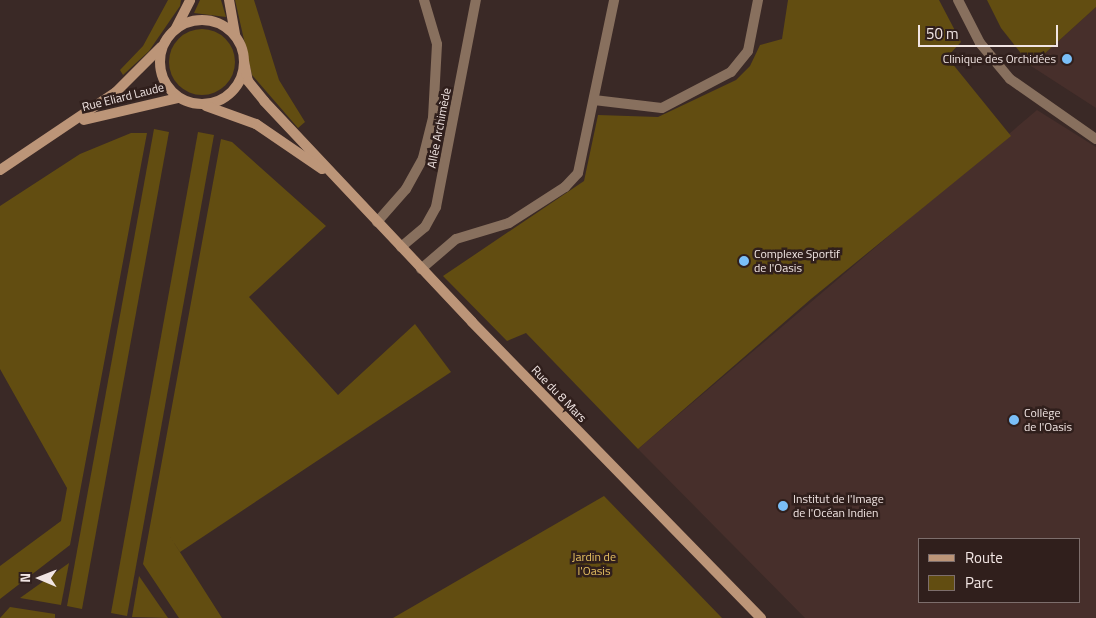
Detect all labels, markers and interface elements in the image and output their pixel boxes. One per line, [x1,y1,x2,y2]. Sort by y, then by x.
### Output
scale bar [921,15,1061,47]
text: 50 m [926,22,959,45]
place label: Clinique des Orchidées [943,52,1056,66]
marker: Clinique des Orchidées [1060,52,1074,66]
street label: Rue Eliard Laude [81,80,165,114]
street label: Allée Archimède [424,87,454,169]
place label: Complexe Sportif de l'Oasis [754,247,840,275]
marker: Complexe Sportif de l'Oasis [738,255,750,267]
street label: Rue du 8 Mars [528,363,590,425]
place label: Collège de l'Oasis [1024,406,1072,434]
marker: Collège de l'Oasis [1008,414,1020,426]
place label: Institut de l'Image de l'Océan Indien [793,492,884,520]
marker: Institut de l'Image de l'Océan Indien [777,500,789,512]
legend [918,538,1081,603]
text: Route [965,546,1003,569]
park label: Jardin de l'Oasis [572,550,616,578]
north arrow [15,553,65,603]
text: Parc [965,571,993,594]
text: N [14,573,35,583]

